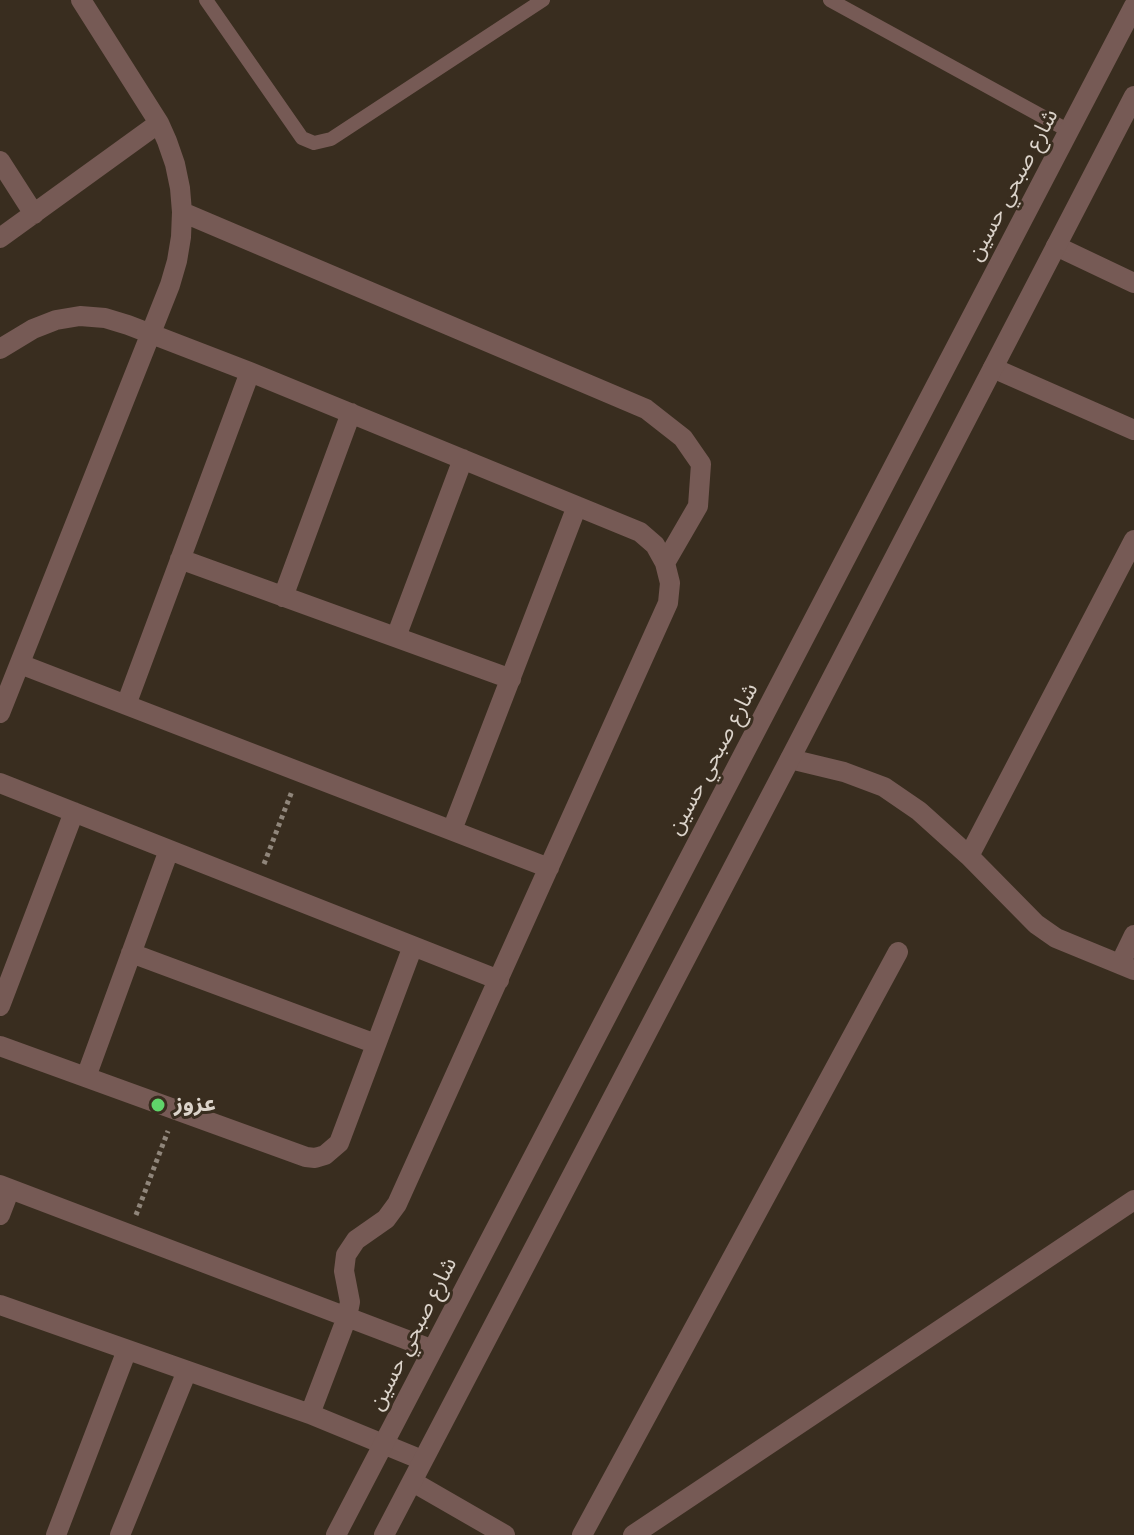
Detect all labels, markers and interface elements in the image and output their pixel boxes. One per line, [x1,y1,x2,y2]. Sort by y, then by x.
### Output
street label: شارع صبحي حسين [962,105,1064,265]
street label: شارع صبحي حسين [662,679,764,839]
place label: عزوز [174,1092,216,1118]
marker: عزوز [149,1096,167,1114]
street label: شارع صبحي حسين [363,1253,463,1415]

